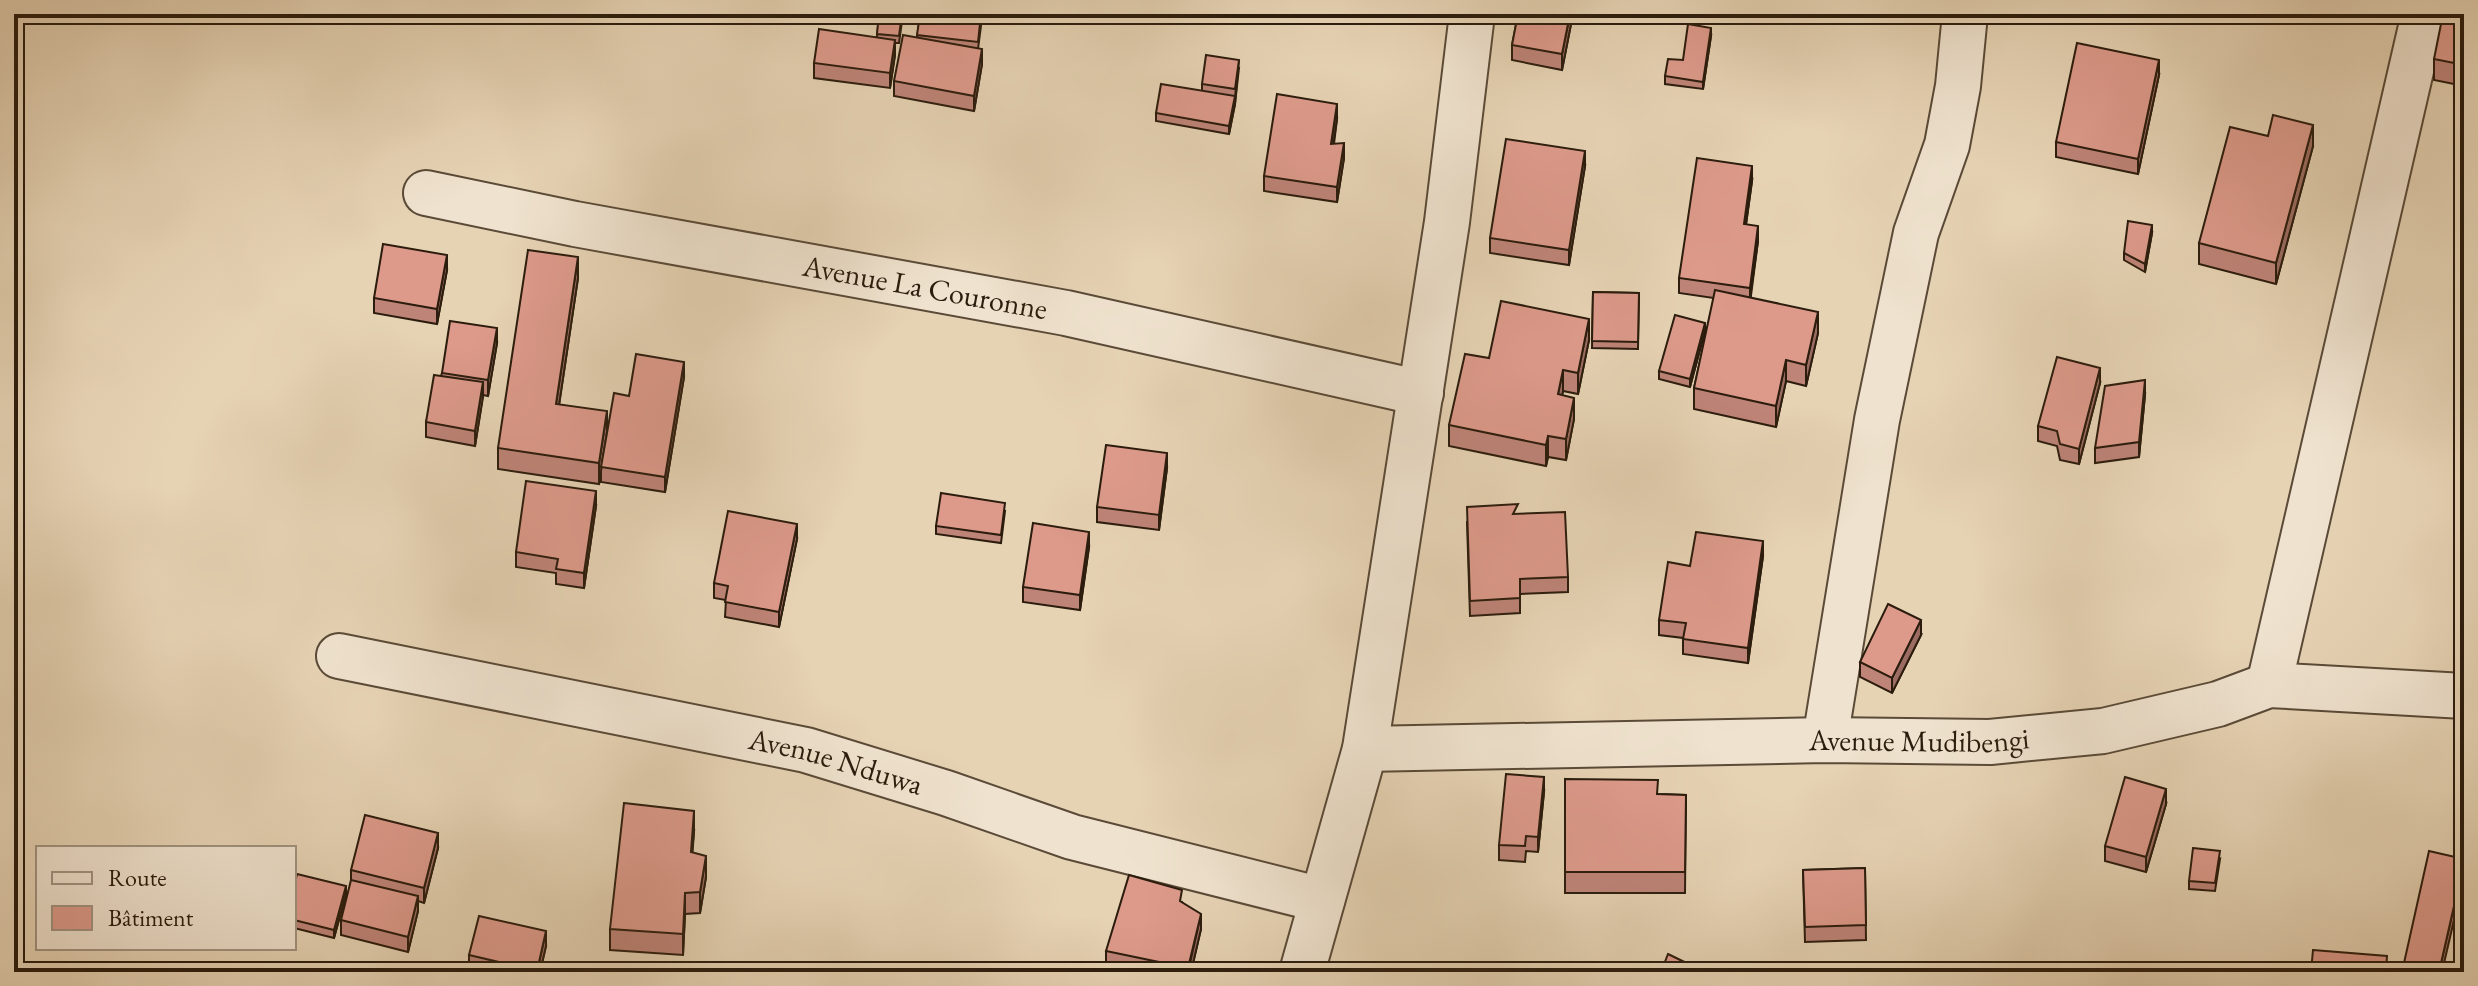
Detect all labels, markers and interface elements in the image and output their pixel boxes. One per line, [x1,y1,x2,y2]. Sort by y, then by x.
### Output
street label: Avenue La Couronne [799,245,1051,328]
street label: Avenue Mudibengi [1807,718,2031,761]
street label: Avenue Nduwa [745,719,928,804]
legend [36,846,296,950]
text: Route [108,862,167,893]
text: Bâtiment [108,902,194,933]

